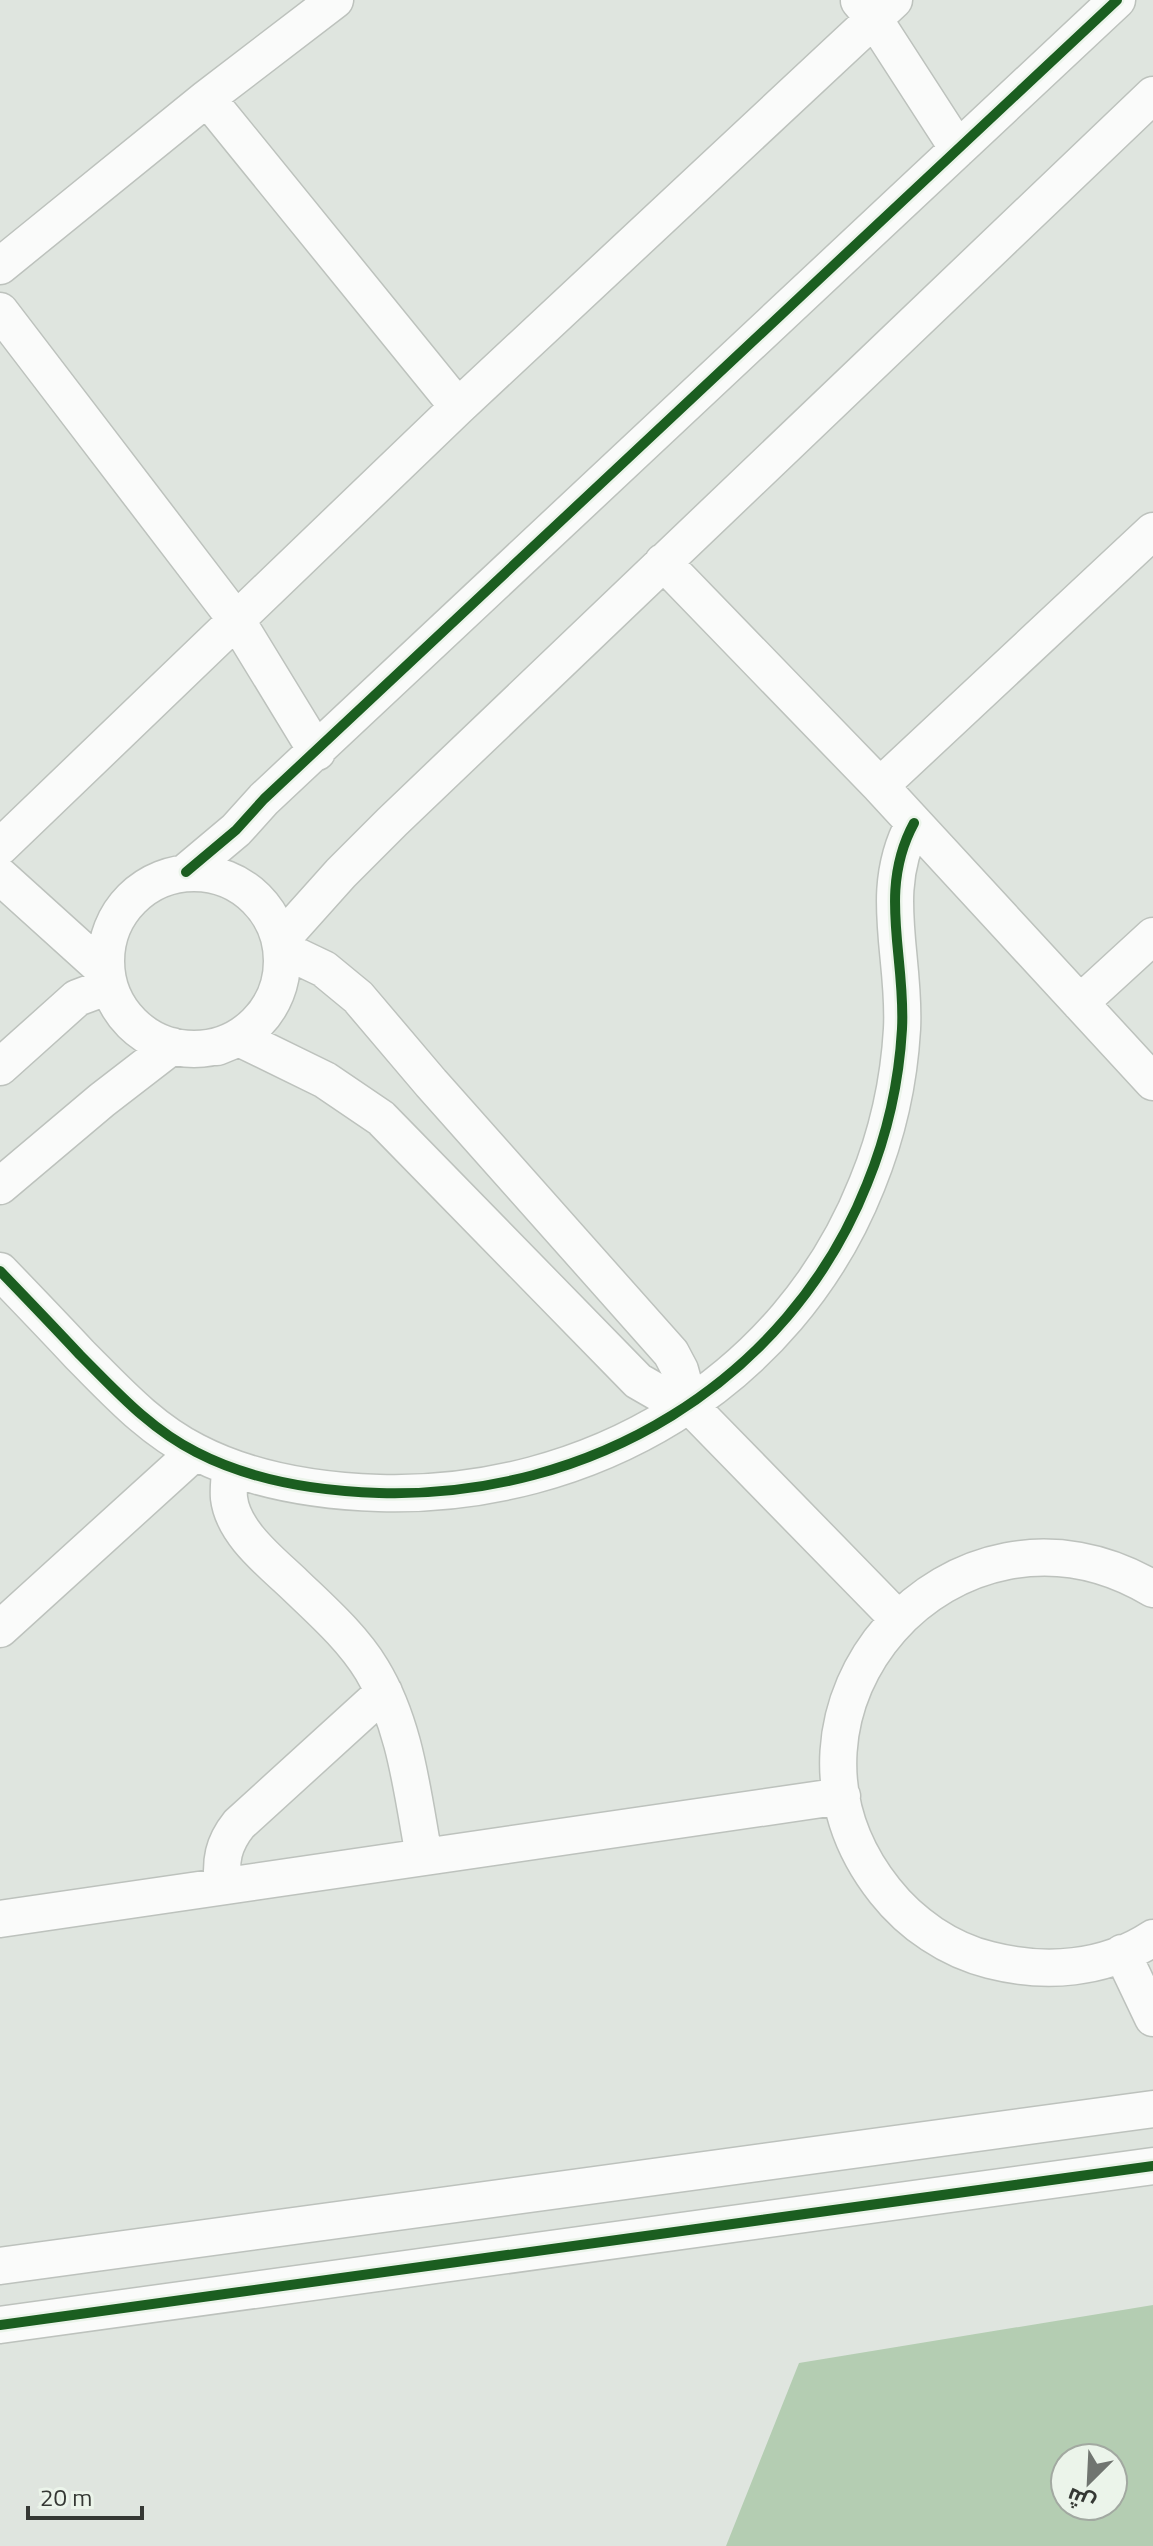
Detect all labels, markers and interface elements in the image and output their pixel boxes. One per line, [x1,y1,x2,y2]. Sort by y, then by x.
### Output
north arrow [1049,2442,1129,2522]
scale bar [28,2470,142,2520]
text: 20 m [40,2479,92,2515]
text: ش [1061,2479,1101,2522]

